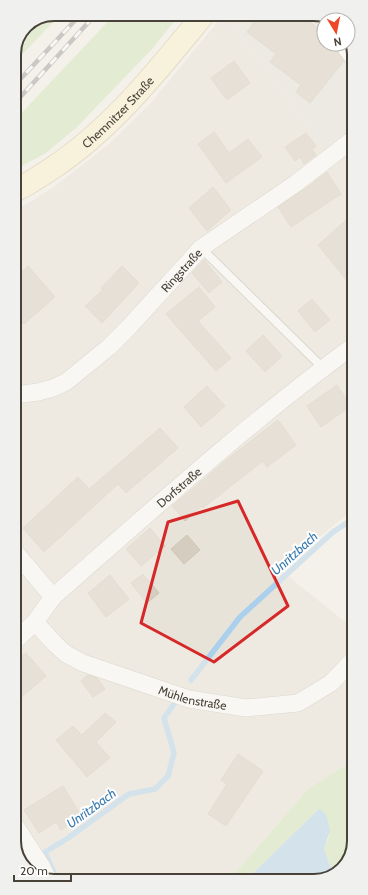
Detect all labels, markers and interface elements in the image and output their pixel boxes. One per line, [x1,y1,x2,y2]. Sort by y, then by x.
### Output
north arrow [316,12,356,52]
text: N [333,34,343,49]
street label: Chemnitzer Straße [78,73,157,151]
street label: Ringstraße [157,245,205,295]
street label: Dorfstraße [153,463,204,510]
water label: Unritzbach [267,528,321,578]
street label: Mühlenstraße [157,682,228,712]
water label: Unritzbach [63,785,119,831]
scale bar [14,857,71,883]
text: 20 m [20,863,48,878]

